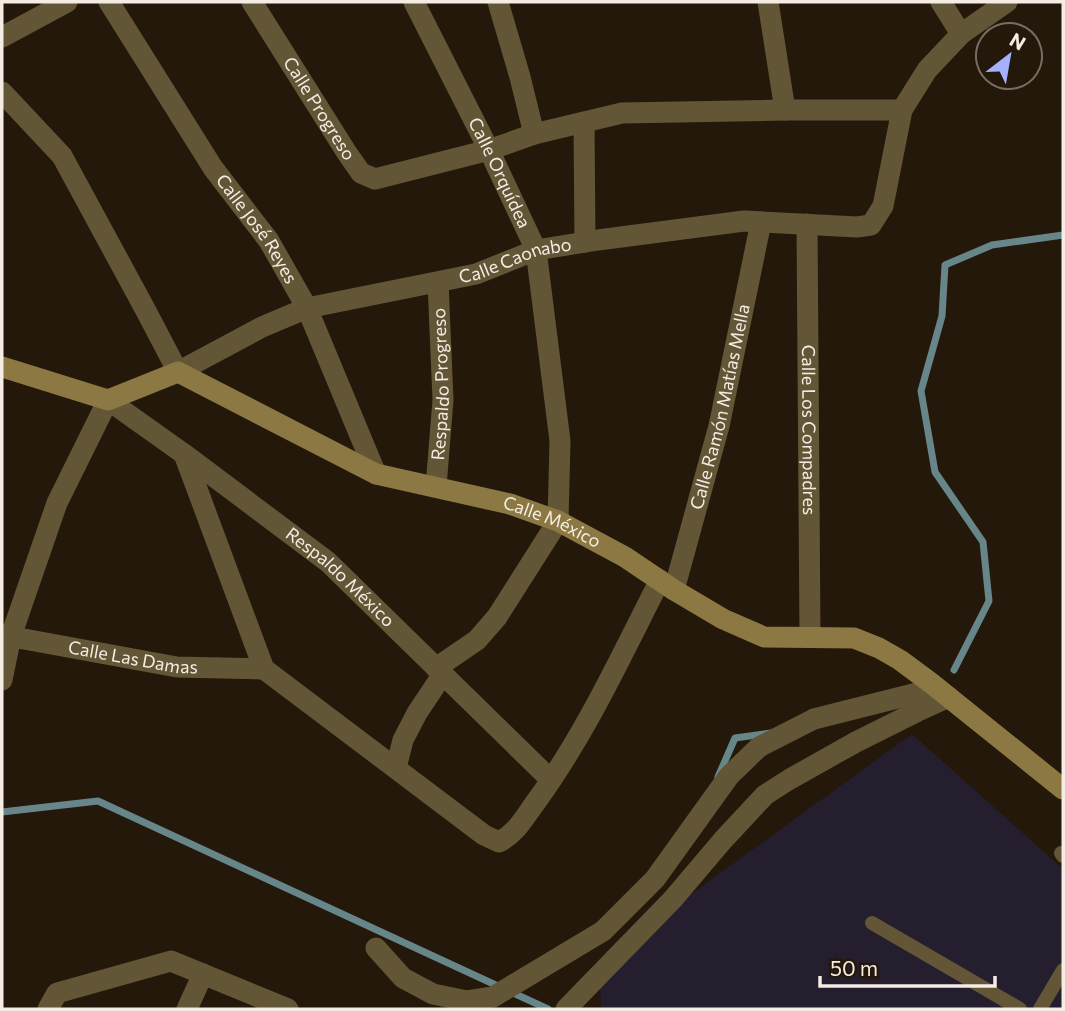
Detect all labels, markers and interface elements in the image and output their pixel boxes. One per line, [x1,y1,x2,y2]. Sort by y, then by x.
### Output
north arrow [974,21,1044,91]
text: N [1006,27,1030,55]
street label: Calle Progreso [279,52,361,164]
street label: Calle Orquídea [464,113,536,231]
street label: Calle José Reyes [212,169,303,287]
street label: Calle Caonabo [457,232,573,287]
street label: Calle Ramón Matías Mella [685,302,754,512]
street label: Respaldo Progreso [426,308,453,461]
street label: Calle Los Compadres [798,345,821,515]
street label: Calle México [501,491,605,552]
street label: Respaldo México [282,522,400,631]
street label: Calle Las Damas [66,635,198,677]
scale bar [820,944,995,988]
text: 50 m [830,955,878,980]

